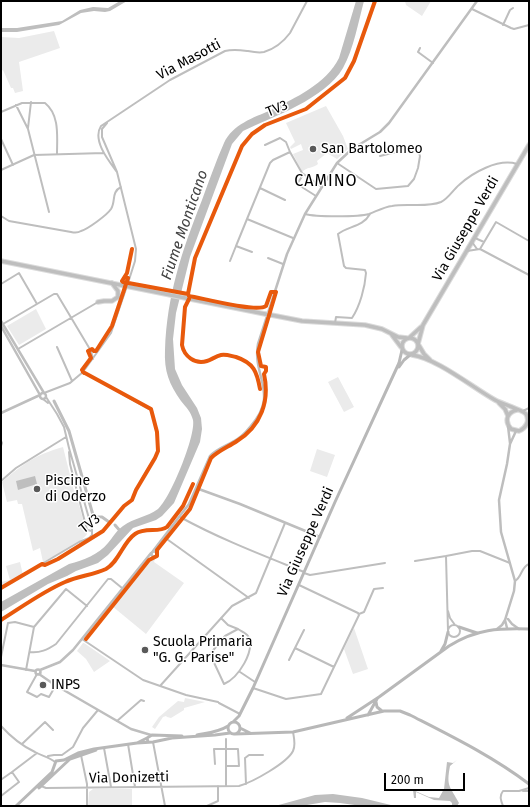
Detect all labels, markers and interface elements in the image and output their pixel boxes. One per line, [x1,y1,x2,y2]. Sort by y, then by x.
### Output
street label: Via Masotti [154,36,224,84]
street label: TV3 [264,97,290,121]
place label: San Bartolomeo [321,141,423,157]
marker: San Bartolomeo [308,144,318,154]
water label: Fiume Monticano [158,168,212,282]
district label: CAMINO [294,172,358,192]
street label: Via Giuseppe Verdi [429,173,503,285]
place label: Piscine di Oderzo [45,473,106,506]
marker: Piscine di Oderzo [32,484,42,494]
street label: Via Giuseppe Verdi [274,484,338,600]
street label: TV3 [76,511,104,537]
place label: Scuola Primaria "G. G. Parise" [153,634,253,666]
marker: Scuola Primaria "G. G. Parise" [140,645,150,655]
place label: INPS [51,677,80,693]
marker: INPS [38,680,48,690]
scale bar [386,765,467,791]
street label: Via Donizetti [89,769,169,787]
text: 200 m [391,773,424,787]

